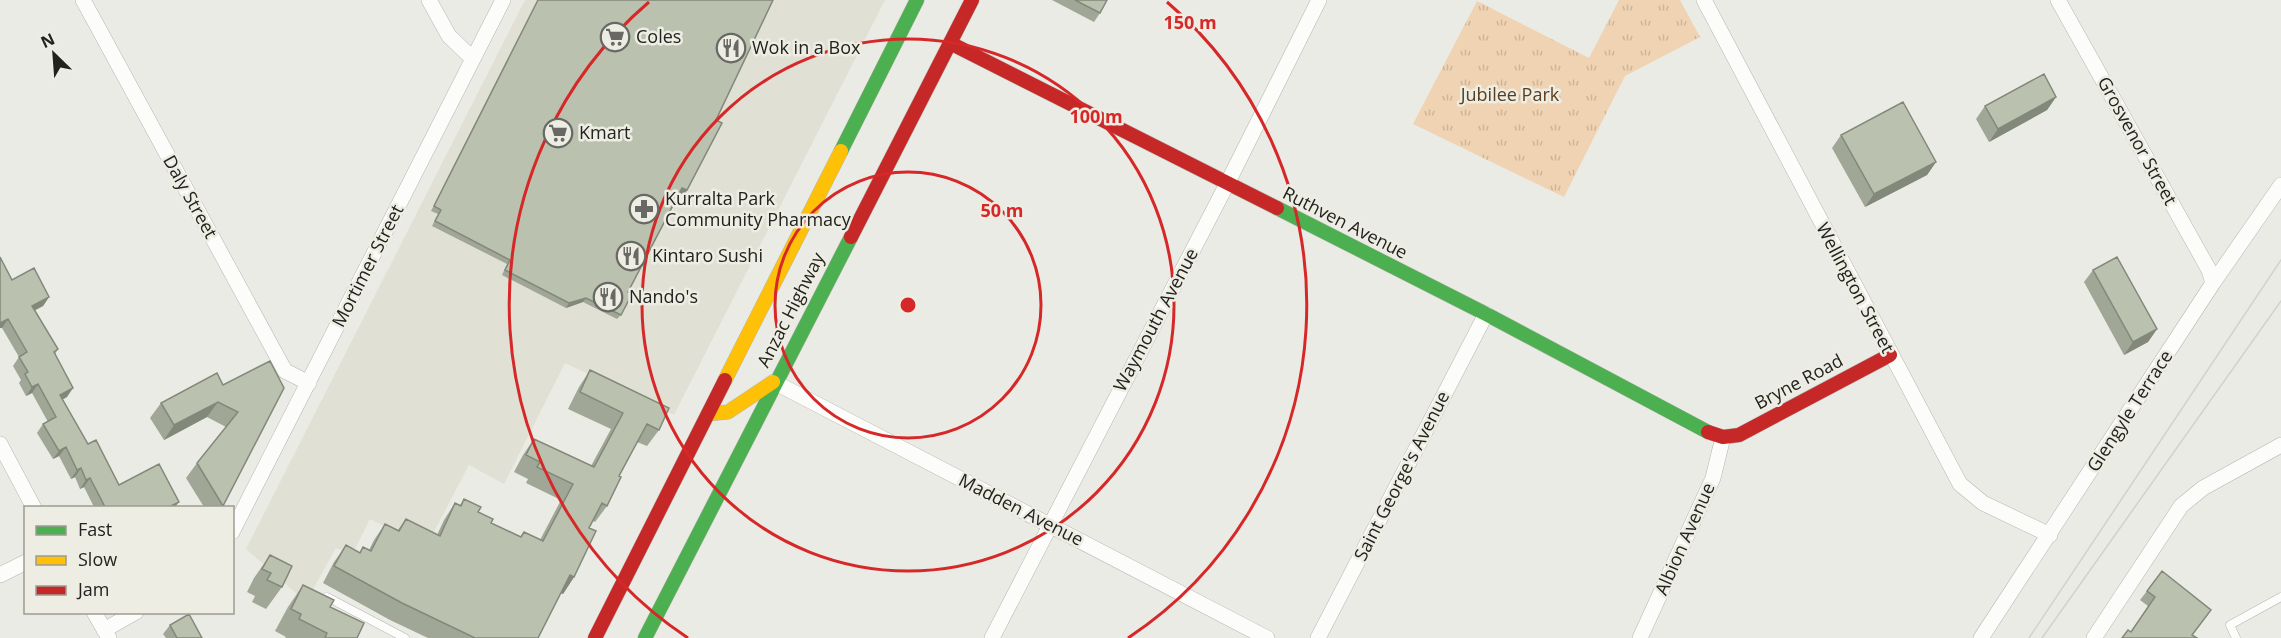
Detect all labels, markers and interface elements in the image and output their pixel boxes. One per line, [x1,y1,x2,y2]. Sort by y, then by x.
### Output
text: 150 m [1163,10,1217,34]
supermarket icon: Coles [599,21,631,53]
north arrow [24,24,84,84]
place label: Coles [636,24,681,48]
text: N [37,28,58,53]
restaurant icon: Wok in a Box [715,32,747,64]
place label: Wok in a Box [752,35,861,59]
street label: Grosvenor Street [2093,72,2183,209]
park label: Jubilee Park [1459,82,1560,106]
text: 100 m [1069,104,1123,128]
supermarket icon: Kmart [542,117,574,149]
place label: Kmart [579,120,630,144]
street label: Daly Street [158,151,224,242]
street label: Ruthven Avenue [1279,180,1412,264]
place label: Kurralta Park Community Pharmacy [665,186,852,231]
pharmacy icon: Kurralta Park Community Pharmacy [628,193,660,225]
text: 50 m [981,198,1023,222]
street label: Mortimer Street [326,200,408,331]
street label: Wellington Street [1811,218,1900,357]
restaurant icon: Kintaro Sushi [615,240,647,272]
place label: Kintaro Sushi [652,243,763,267]
street label: Waymouth Avenue [1107,244,1203,395]
street label: Anzac Highway [751,247,830,371]
restaurant icon: Nando's [592,281,624,313]
place label: Nando's [629,284,698,308]
centre of rings [898,295,918,315]
street label: Glengyle Terrace [2081,345,2177,476]
street label: Bryne Road [1750,348,1847,414]
street label: Saint George's Avenue [1348,386,1454,565]
street label: Madden Avenue [955,467,1088,551]
street label: Albion Avenue [1649,479,1720,599]
legend [24,506,234,614]
text: Fast [78,517,112,541]
text: Slow [78,547,117,571]
text: Jam [76,577,110,601]

